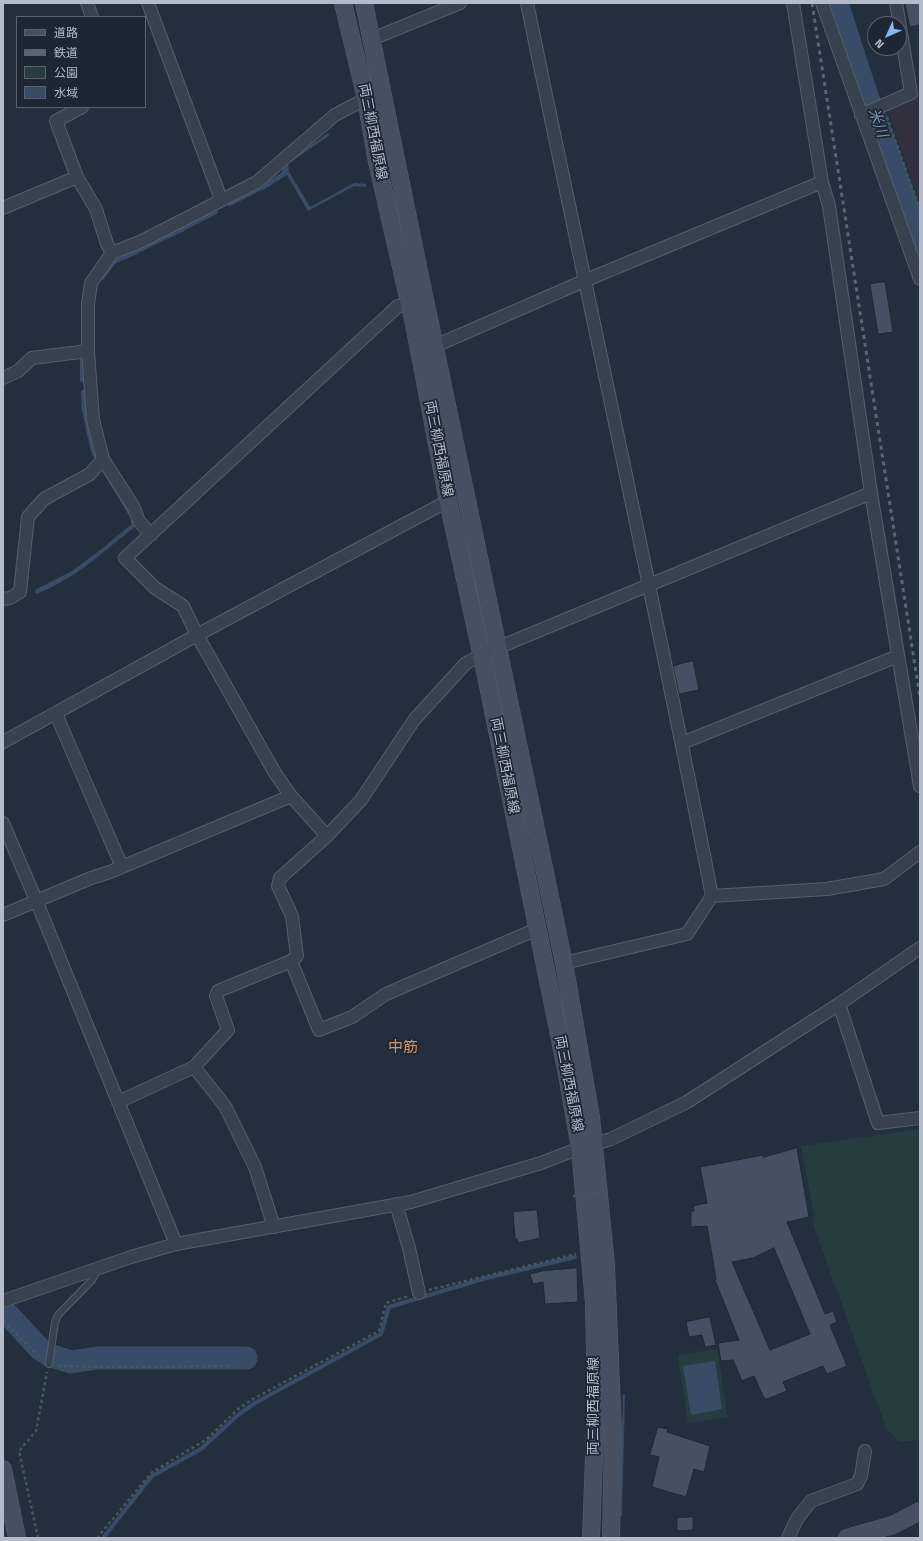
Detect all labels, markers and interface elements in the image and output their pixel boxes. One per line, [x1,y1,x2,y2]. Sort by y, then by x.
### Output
legend [16,16,146,108]
north arrow [867,16,907,56]
text: 道路 [54,23,78,42]
text: N [871,35,888,52]
text: 鉄道 [54,43,78,62]
text: 公園 [54,63,78,82]
street label: 両三柳西福原線 [354,82,390,182]
text: 水域 [54,83,78,102]
water label: 米川 [863,106,891,140]
street label: 両三柳西福原線 [420,399,456,499]
street label: 両三柳西福原線 [486,716,522,816]
street label: 両三柳西福原線 [550,1034,586,1134]
district label: 中筋 [388,1039,418,1057]
street label: 両三柳西福原線 [587,1357,603,1455]

